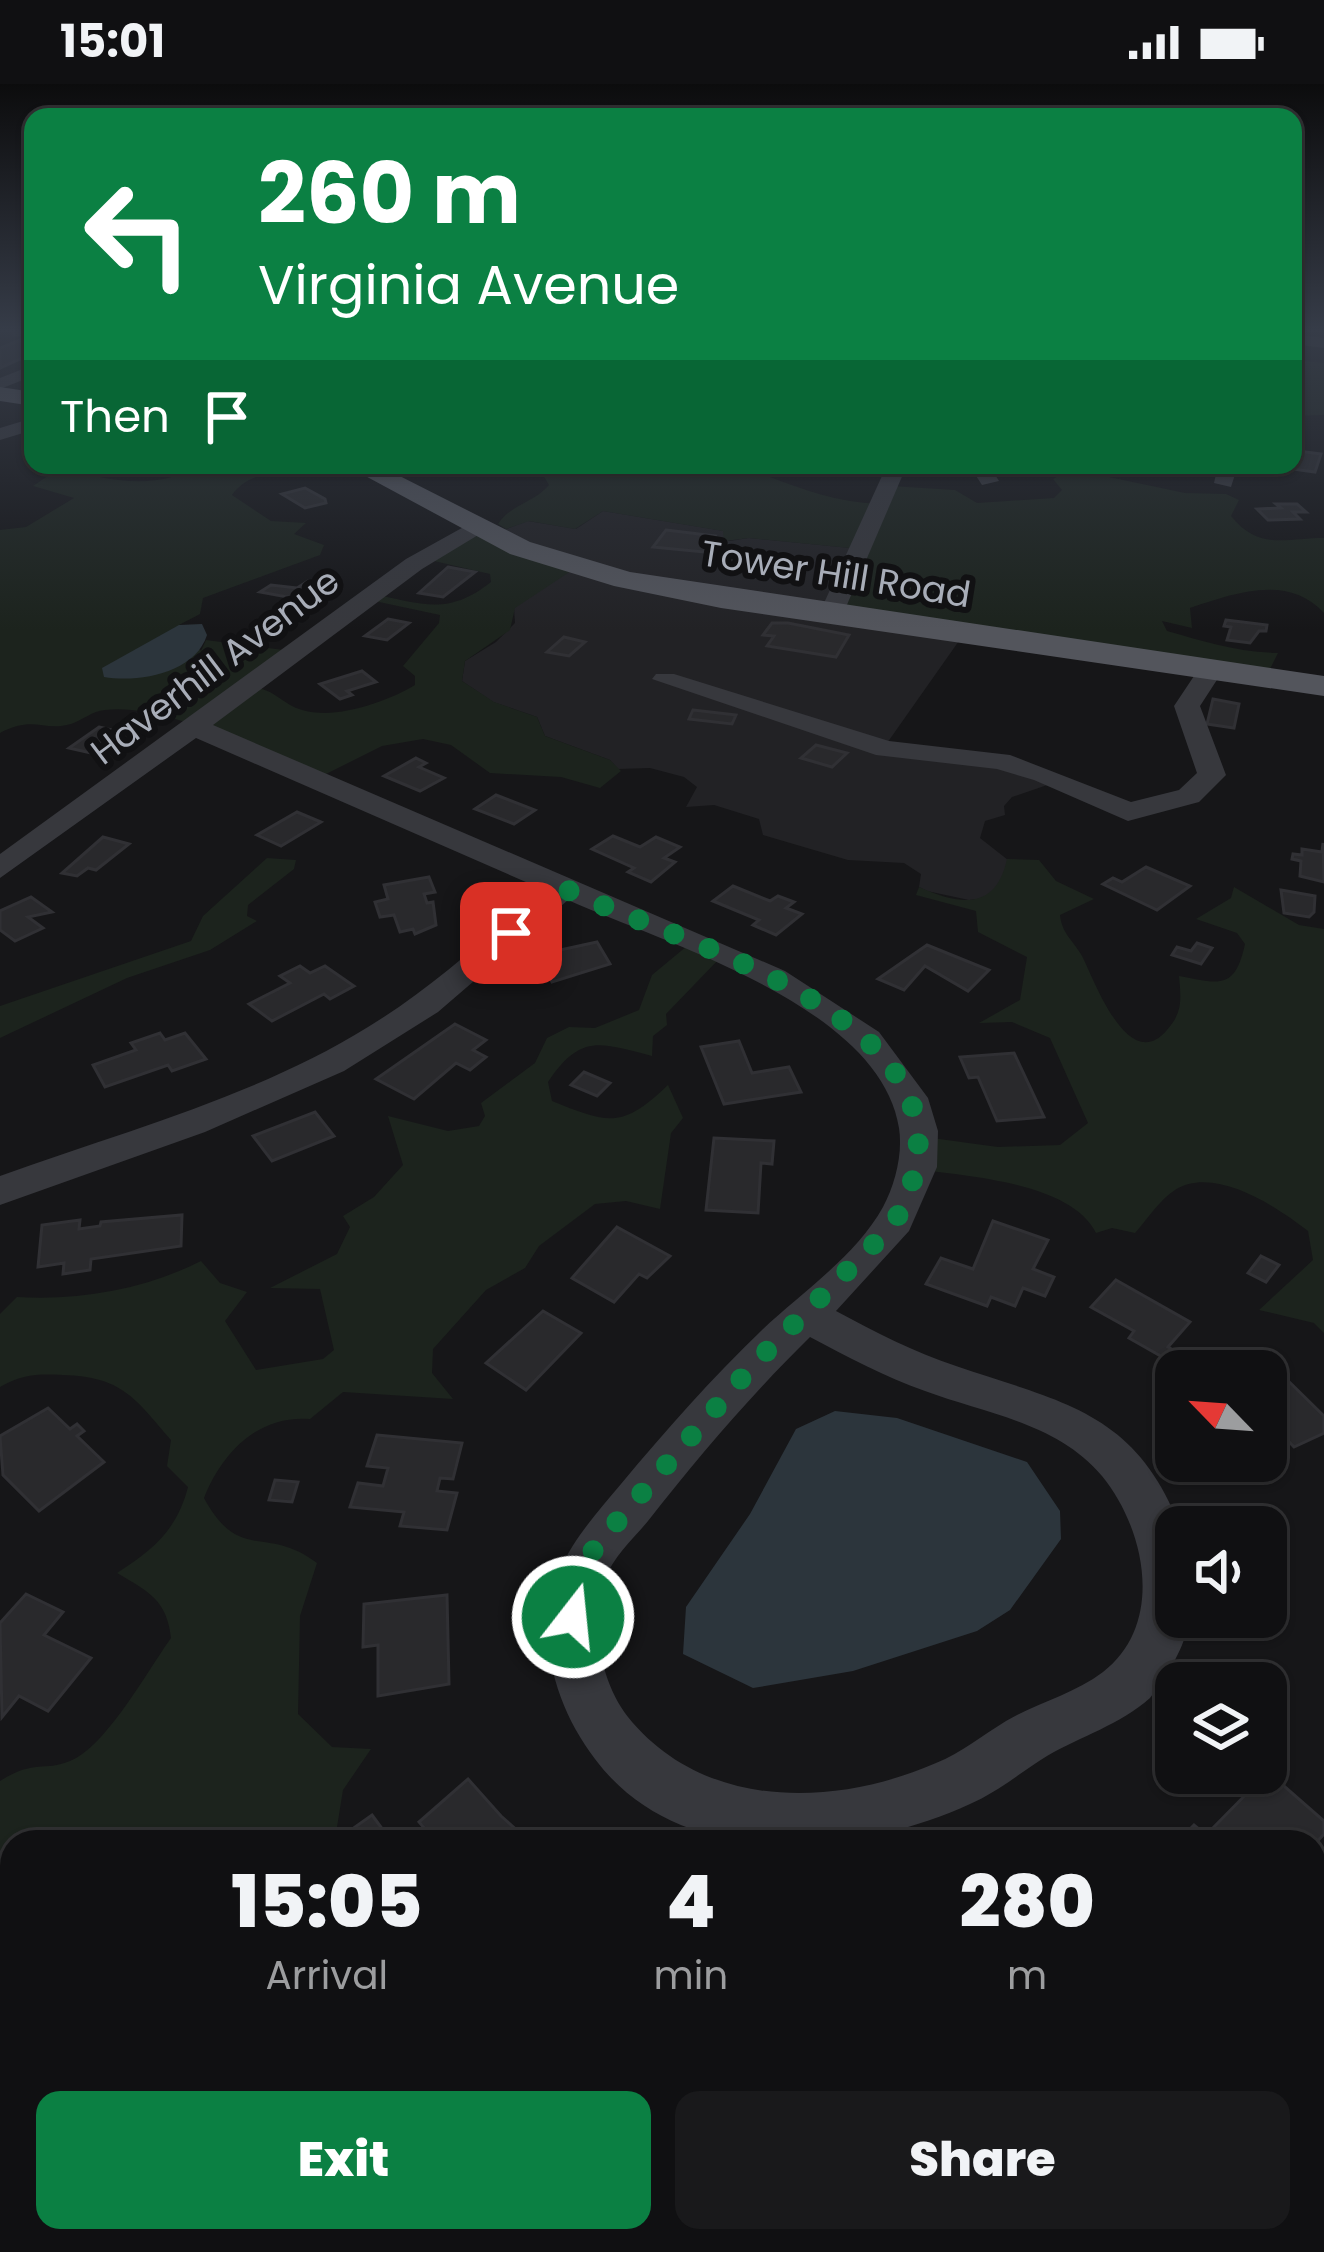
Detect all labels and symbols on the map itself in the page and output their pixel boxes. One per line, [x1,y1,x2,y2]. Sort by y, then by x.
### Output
street label: Tower Hill Road [698,528,974,620]
street label: Haverhill Avenue [80,555,350,777]
pin [460,882,562,984]
north arrow [1155,1350,1287,1482]
position arrow [510,1554,636,1680]

